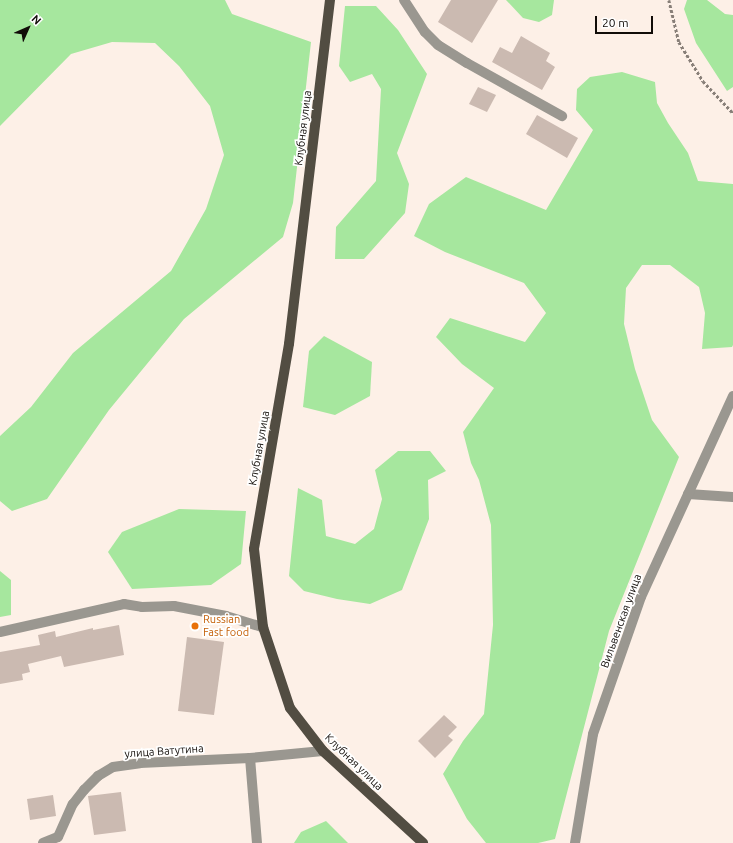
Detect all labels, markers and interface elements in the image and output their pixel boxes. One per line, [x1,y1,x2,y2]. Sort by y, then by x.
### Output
north arrow [8,8,48,48]
scale bar [597,8,655,34]
text: N [29,12,44,27]
text: 20 m [602,16,629,29]
street label: Клубная улица [292,90,314,166]
street label: Клубная улица [246,410,272,486]
street label: Вильвенская улица [598,572,644,670]
place label: Russian Fast food [203,613,249,639]
marker: Russian Fast food [190,621,200,631]
street label: Клубная улица [322,731,386,793]
street label: улица Ватутина [124,742,204,760]

